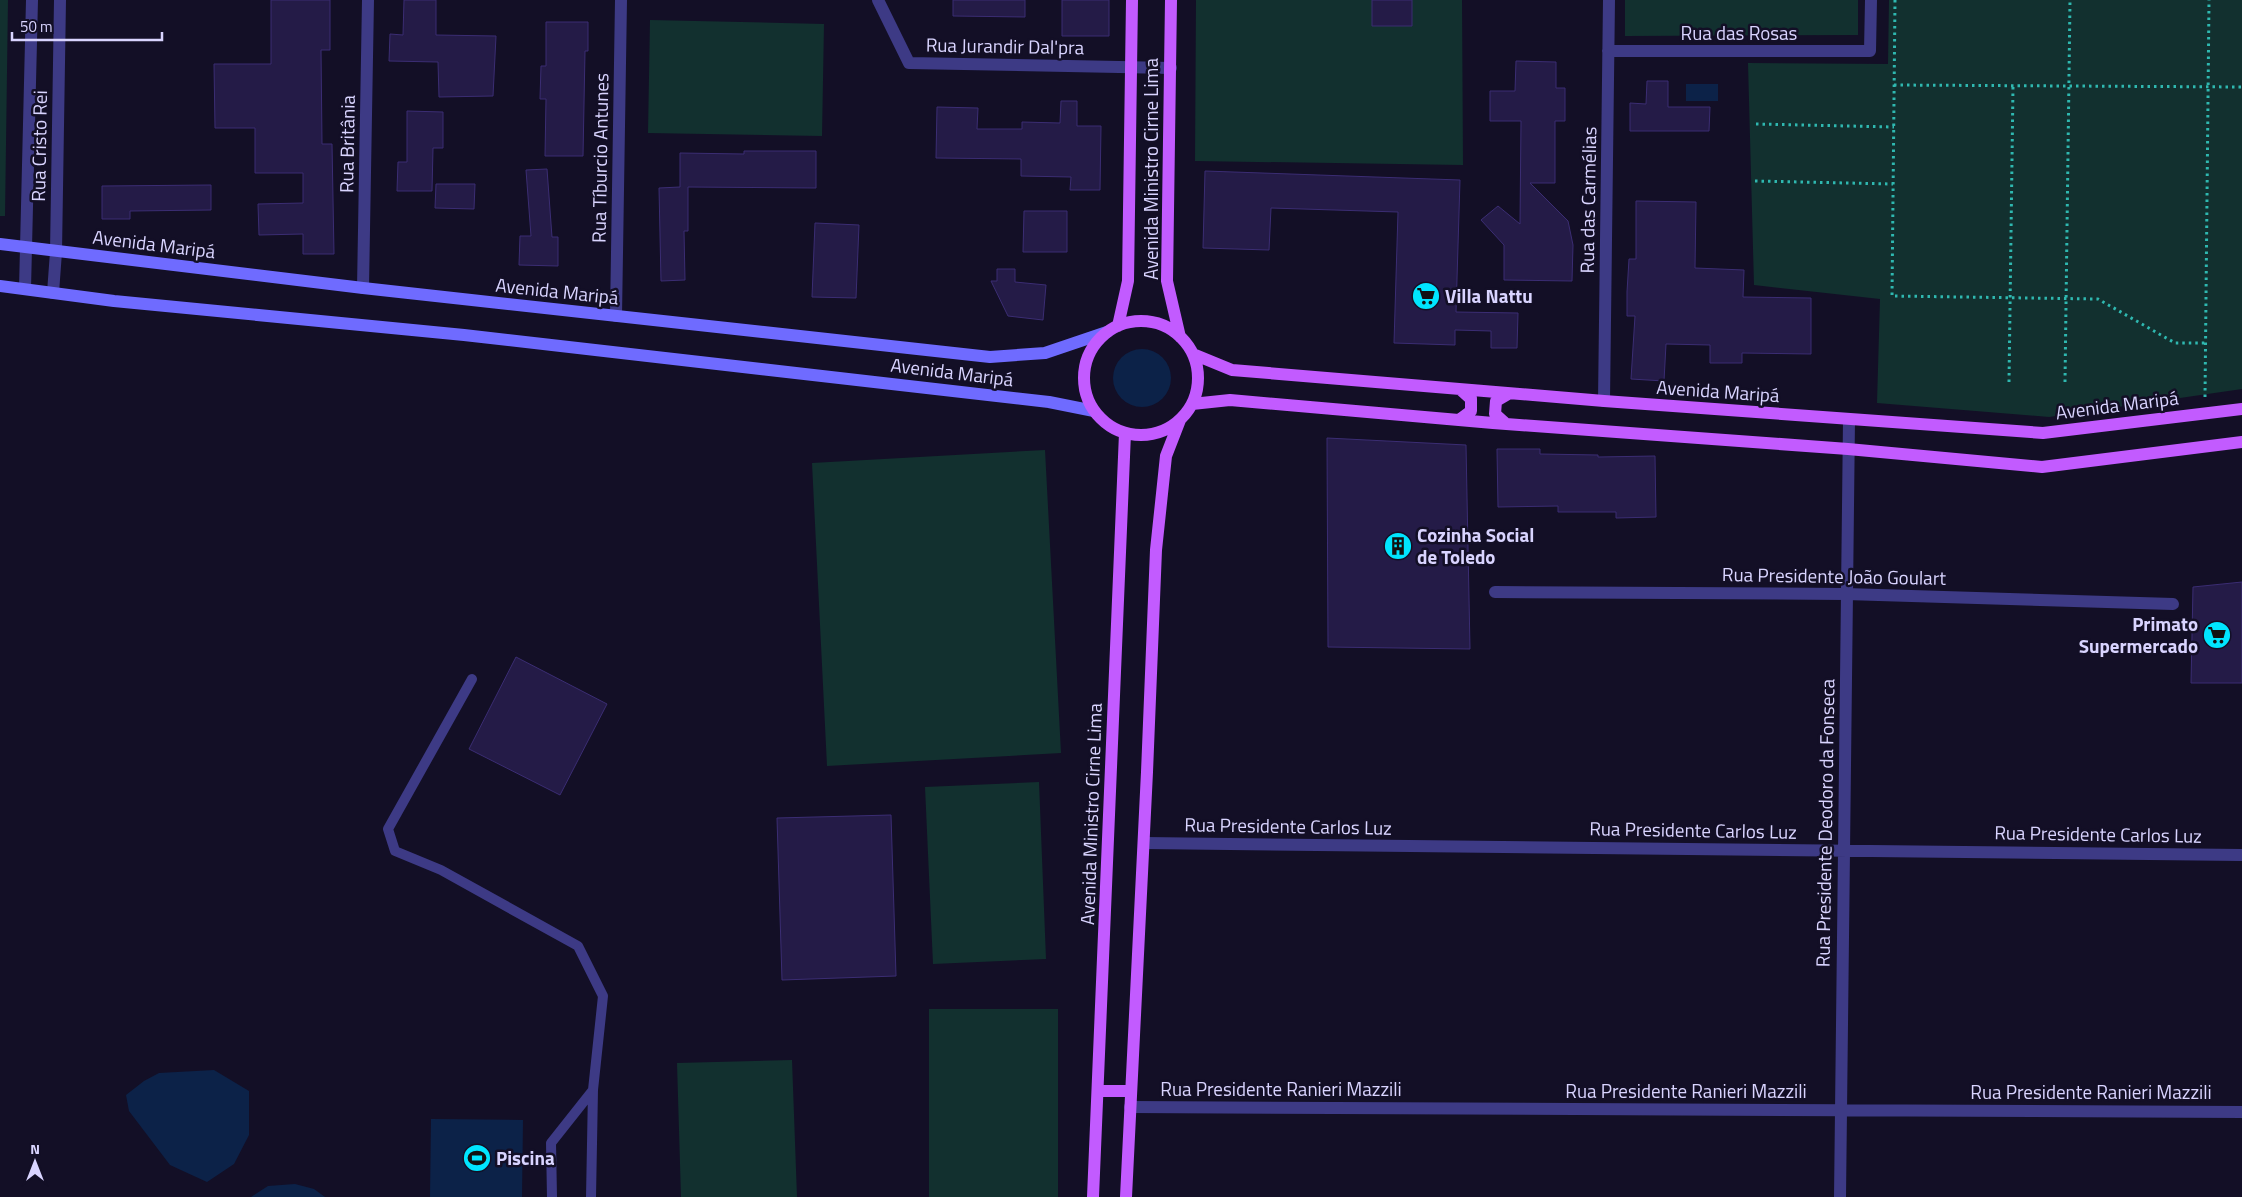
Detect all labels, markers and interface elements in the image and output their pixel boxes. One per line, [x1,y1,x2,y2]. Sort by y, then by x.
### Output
scale bar [12,10,162,42]
text: 50 m [20,15,53,38]
street label: Rua das Rosas [1681,18,1798,47]
street label: Rua Jurandir Dal'pra [926,30,1085,61]
street label: Avenida Ministro Cirne Lima [1136,58,1165,280]
street label: Rua Tíburcio Antunes [584,73,615,243]
street label: Rua Cristo Rei [23,90,54,202]
street label: Rua Britânia [331,94,362,193]
street label: Rua das Carmélias [1572,126,1603,274]
street label: Avenida Maripá [91,222,218,265]
street label: Avenida Maripá [494,270,620,311]
supermarket icon: Villa Nattu [1411,281,1441,311]
place label: Villa Nattu [1445,281,1533,310]
street label: Avenida Maripá [889,350,1016,393]
street label: Avenida Maripá [1655,372,1781,409]
street label: Avenida Maripá [2054,383,2180,426]
place label: Cozinha Social de Toledo [1417,520,1534,571]
building icon: Cozinha Social de Toledo [1383,531,1413,561]
street label: Rua Presidente João Goulart [1722,559,1947,592]
place label: Primato Supermercado [2079,609,2198,660]
supermarket icon: Primato Supermercado [2202,620,2232,650]
street label: Rua Presidente Deodoro da Fonseca [1807,678,1842,967]
street label: Avenida Ministro Cirne Lima [1072,702,1109,925]
street label: Rua Presidente Carlos Luz [1184,809,1392,842]
street label: Rua Presidente Carlos Luz [1589,813,1797,846]
street label: Rua Presidente Carlos Luz [1994,817,2202,850]
street label: Rua Presidente Ranieri Mazzili [1160,1074,1402,1103]
street label: Rua Presidente Ranieri Mazzili [1565,1076,1807,1105]
street label: Rua Presidente Ranieri Mazzili [1970,1077,2212,1106]
north arrow [10,1137,60,1187]
text: N [30,1138,40,1159]
sports icon: Piscina [462,1143,492,1173]
place label: Piscina [496,1143,555,1172]

